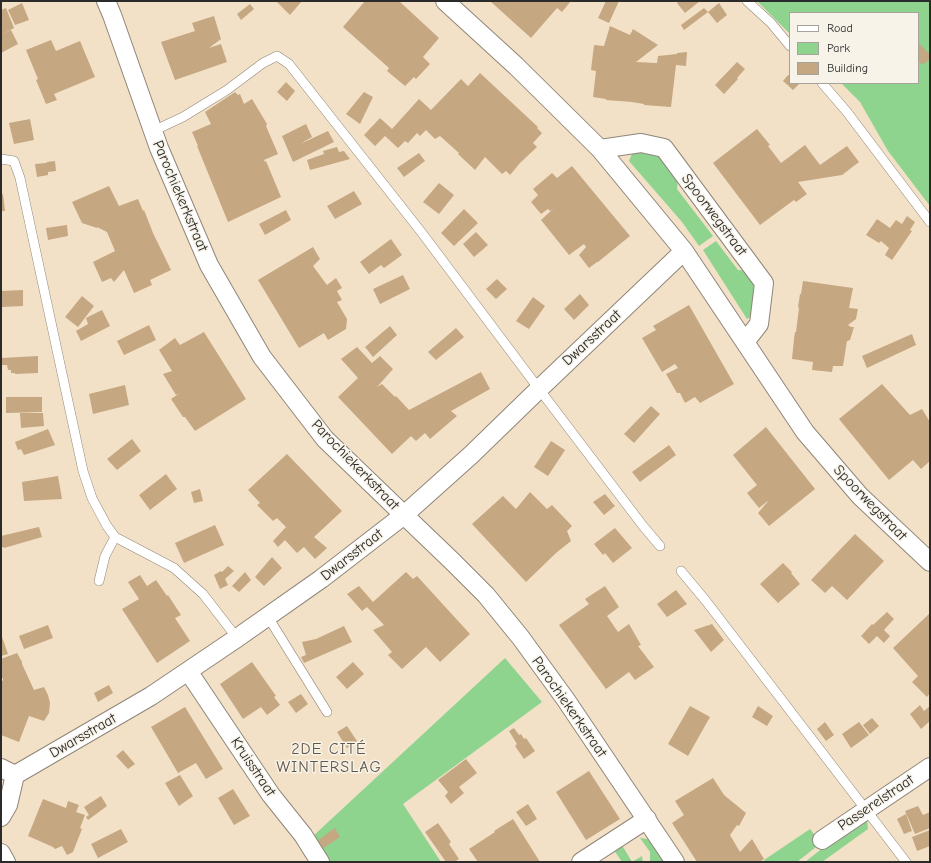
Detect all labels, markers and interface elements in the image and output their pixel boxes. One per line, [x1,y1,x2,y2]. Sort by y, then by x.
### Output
legend [789,12,919,84]
text: Road [827,21,853,35]
text: Park [827,41,850,55]
text: Building [827,61,868,75]
street label: Parochiekerkstraat [148,138,212,254]
street label: Spoorwegstraat [677,170,751,260]
street label: Dwarsstraat [559,306,625,370]
street label: Parochiekerkstraat [307,416,403,514]
street label: Spoorwegstraat [829,461,911,545]
street label: Dwarsstraat [317,525,387,585]
street label: Parochiekerkstraat [528,653,610,761]
street label: Dwarsstraat [46,710,120,762]
street label: Kruisstraat [227,734,279,800]
district label: 2DE CITÉ WINTERSLAG [276,739,382,777]
street label: Passerelstraat [835,771,917,835]

